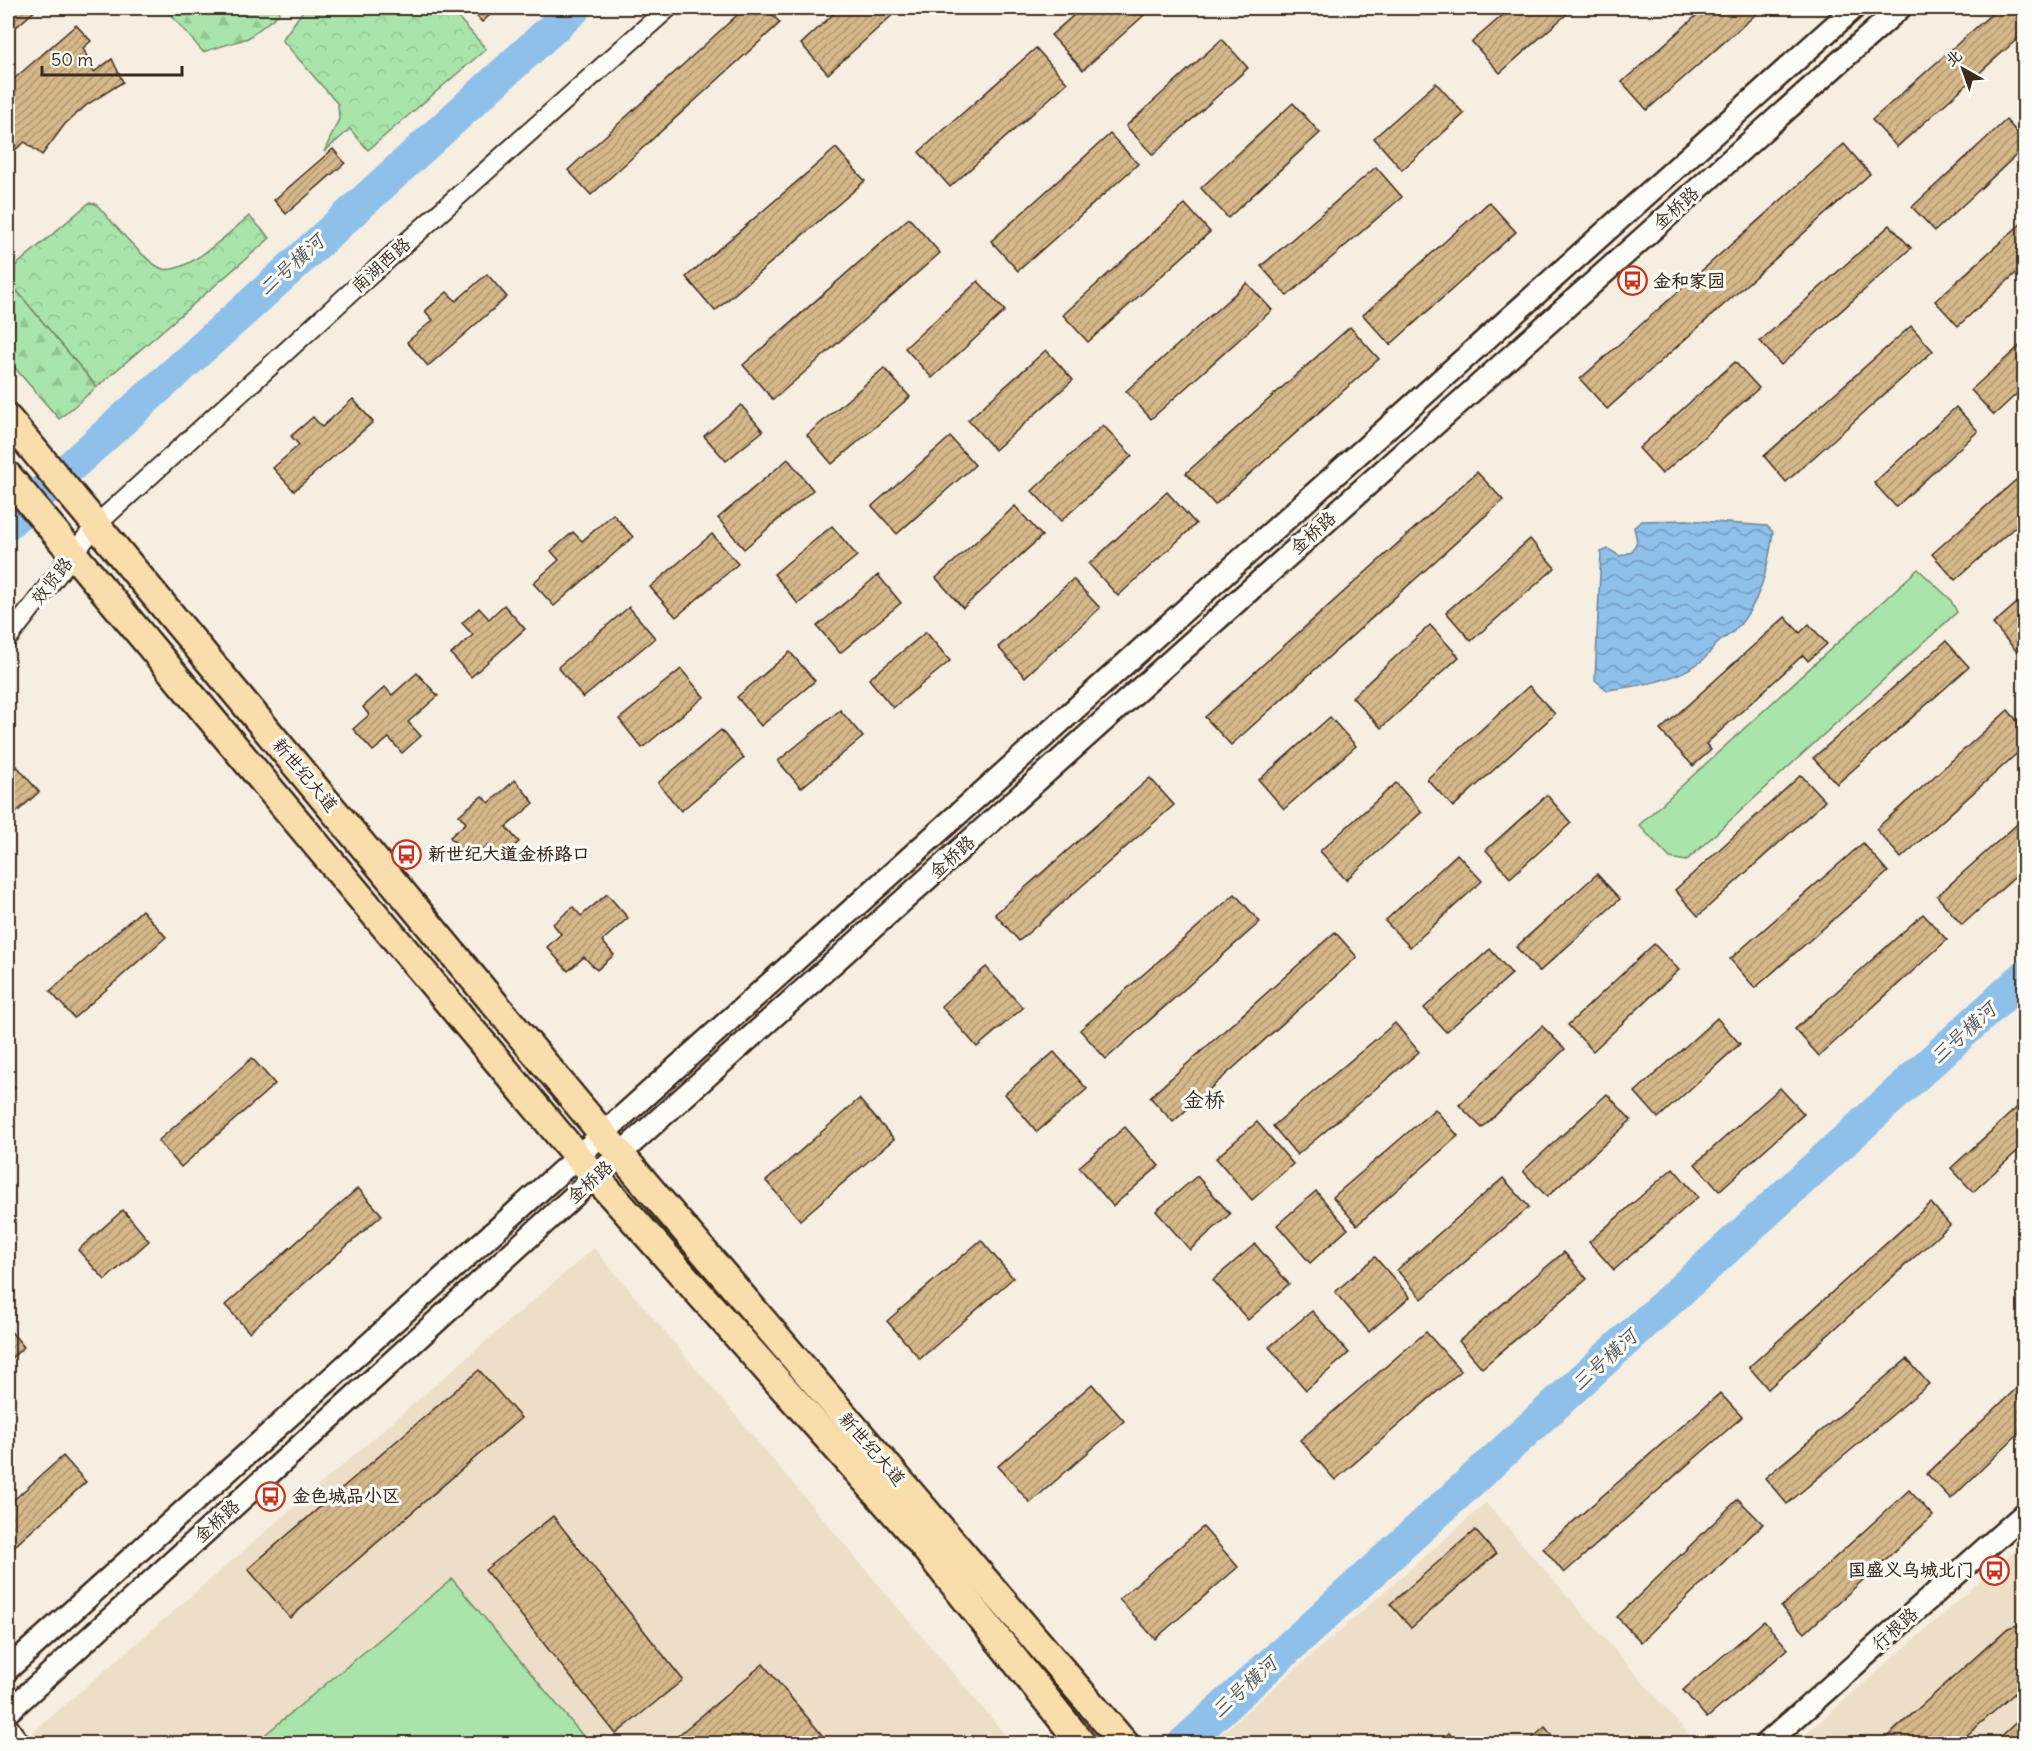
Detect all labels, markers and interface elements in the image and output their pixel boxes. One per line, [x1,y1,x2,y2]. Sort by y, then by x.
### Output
scale bar [42,39,182,77]
north arrow [1933,39,1993,99]
text: 北 [1941,45,1966,70]
text: 50 m [51,48,93,71]
street label: 金桥路 [1648,181,1703,234]
water label: 二号横河 [253,227,331,301]
street label: 南湖西路 [346,232,415,297]
bus stop icon: 金和家园 [1616,265,1648,297]
place label: 金和家园 [1653,269,1725,292]
street label: 金桥路 [1285,506,1340,559]
street label: 效贤路 [26,552,77,609]
street label: 新世纪大道 [268,733,343,817]
street label: 金桥路 [924,830,979,883]
bus stop icon: 新世纪大道金桥路口 [391,838,423,870]
place label: 新世纪大道金桥路口 [428,842,590,865]
water label: 三号横河 [1925,995,2003,1069]
district label: 金桥 [1183,1086,1225,1113]
street label: 金桥路 [562,1155,617,1208]
water label: 三号横河 [1566,1322,1644,1396]
street label: 新世纪大道 [834,1407,911,1490]
bus stop icon: 金色城品小区 [255,1480,287,1512]
place label: 金色城品小区 [292,1484,400,1507]
street label: 金桥路 [189,1494,244,1547]
bus stop icon: 国盛义乌城北门 [1979,1554,2011,1586]
place label: 国盛义乌城北门 [1848,1558,1974,1581]
street label: 行根路 [1867,1602,1922,1655]
water label: 三号横河 [1206,1649,1284,1723]

